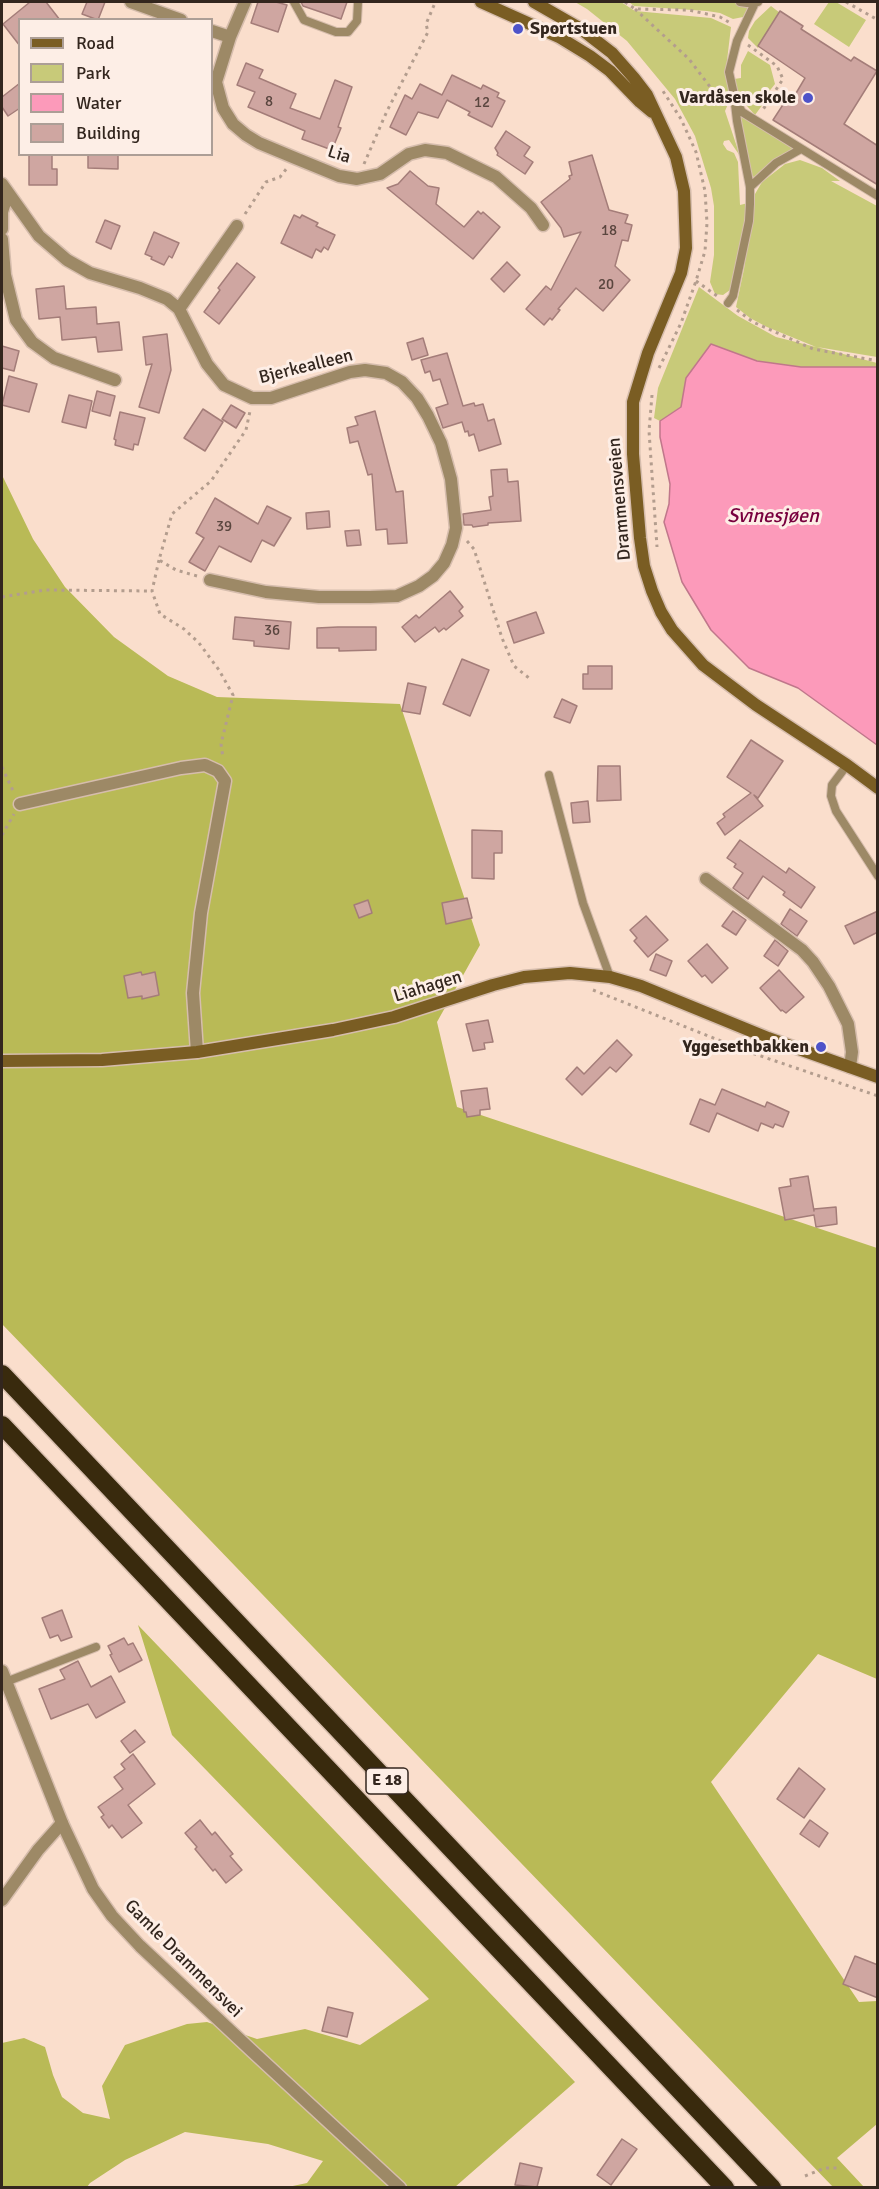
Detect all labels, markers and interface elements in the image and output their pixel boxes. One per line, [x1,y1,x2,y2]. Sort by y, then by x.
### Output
legend [18,18,213,156]
place label: Sportstuen [530,18,617,40]
marker: Sportstuen [511,22,525,36]
text: Road [76,32,115,54]
text: Park [76,62,111,84]
place label: Vardåsen skole [679,87,796,109]
marker: Vardåsen skole [801,91,815,105]
text: Water [76,92,121,114]
house number: 8 [265,93,273,111]
house number: 12 [474,94,490,112]
text: Building [76,122,140,144]
street label: Lia [325,141,353,169]
house number: 18 [601,222,617,240]
house number: 20 [598,276,614,294]
street label: Bjerkealleen [257,345,355,389]
street label: Drammensveien [604,437,636,561]
water label: Svinesjøen [727,505,819,529]
house number: 39 [216,518,232,536]
house number: 36 [264,622,280,640]
street label: Liahagen [391,966,465,1008]
place label: Yggesethbakken [683,1036,809,1058]
marker: Yggesethbakken [814,1040,828,1054]
road number: E 18 [366,1768,408,1794]
street label: Gamle Drammensvei [120,1896,246,2022]

